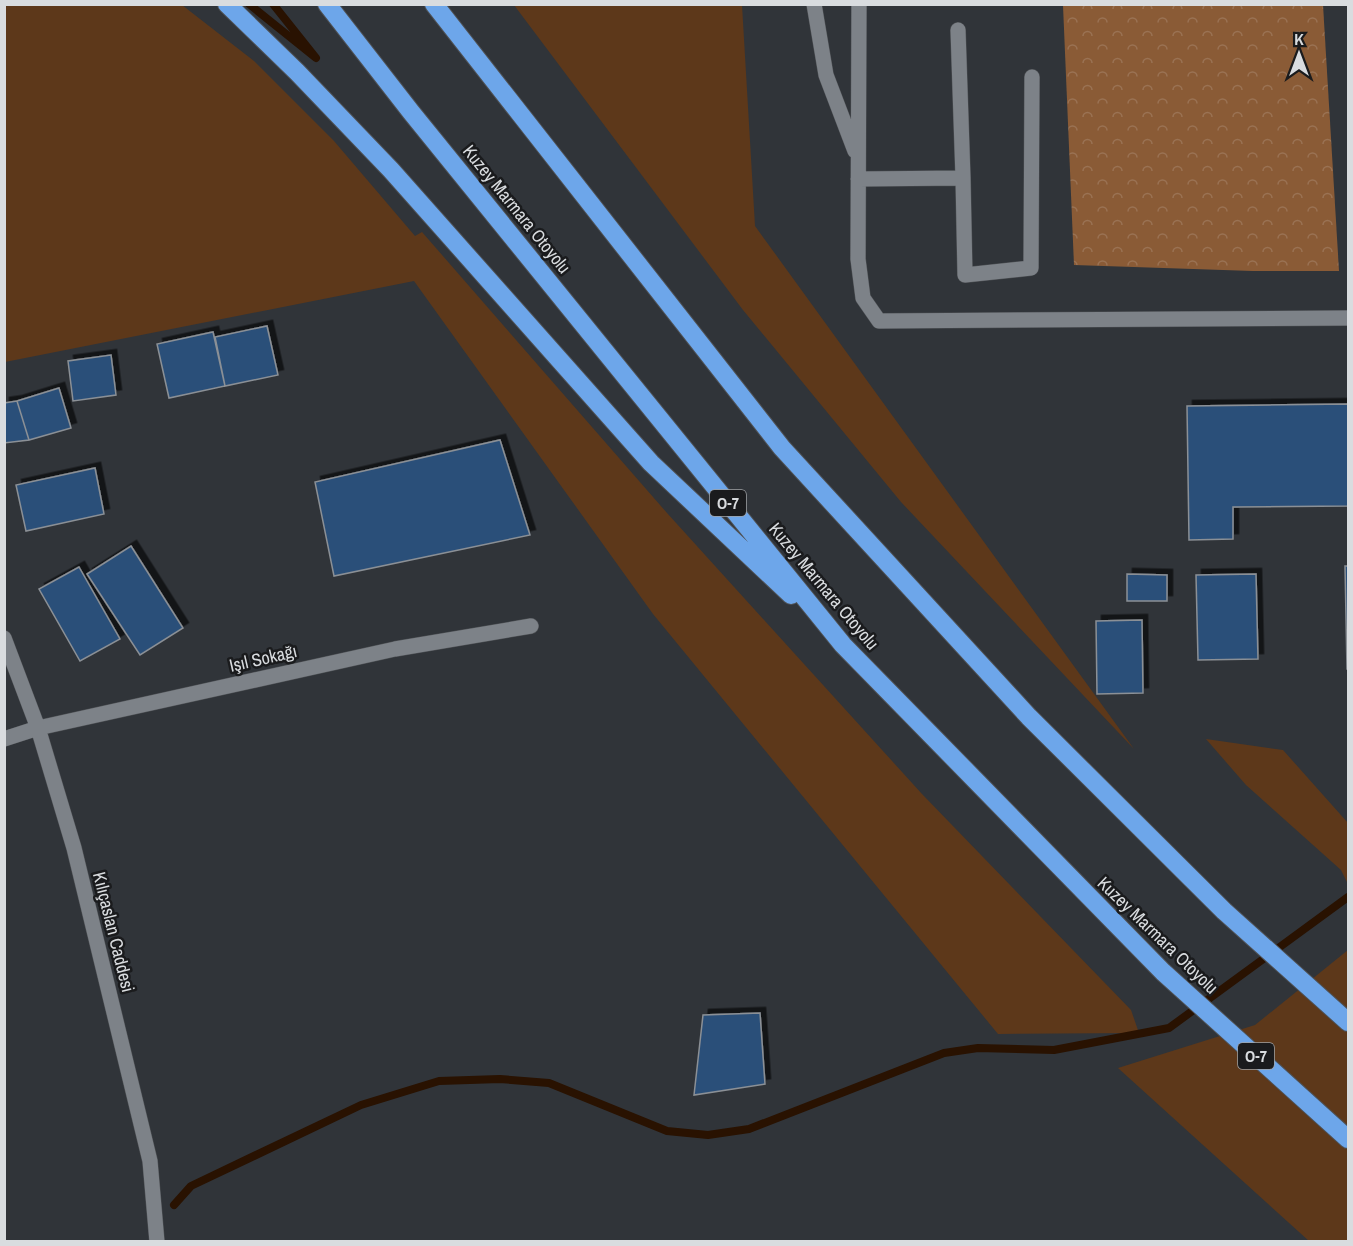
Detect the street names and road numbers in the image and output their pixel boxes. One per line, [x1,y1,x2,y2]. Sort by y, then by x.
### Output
street label: Kuzey Marmara Otoyolu [457,139,577,279]
road number: O-7 [710,490,746,516]
street label: Kuzey Marmara Otoyolu [763,517,885,655]
street label: Işıl Sokağı [227,638,299,678]
street label: Kılıçaslan Caddesi [87,869,141,995]
street label: Kuzey Marmara Otoyolu [1092,871,1224,999]
road number: O-7 [1238,1043,1274,1069]

